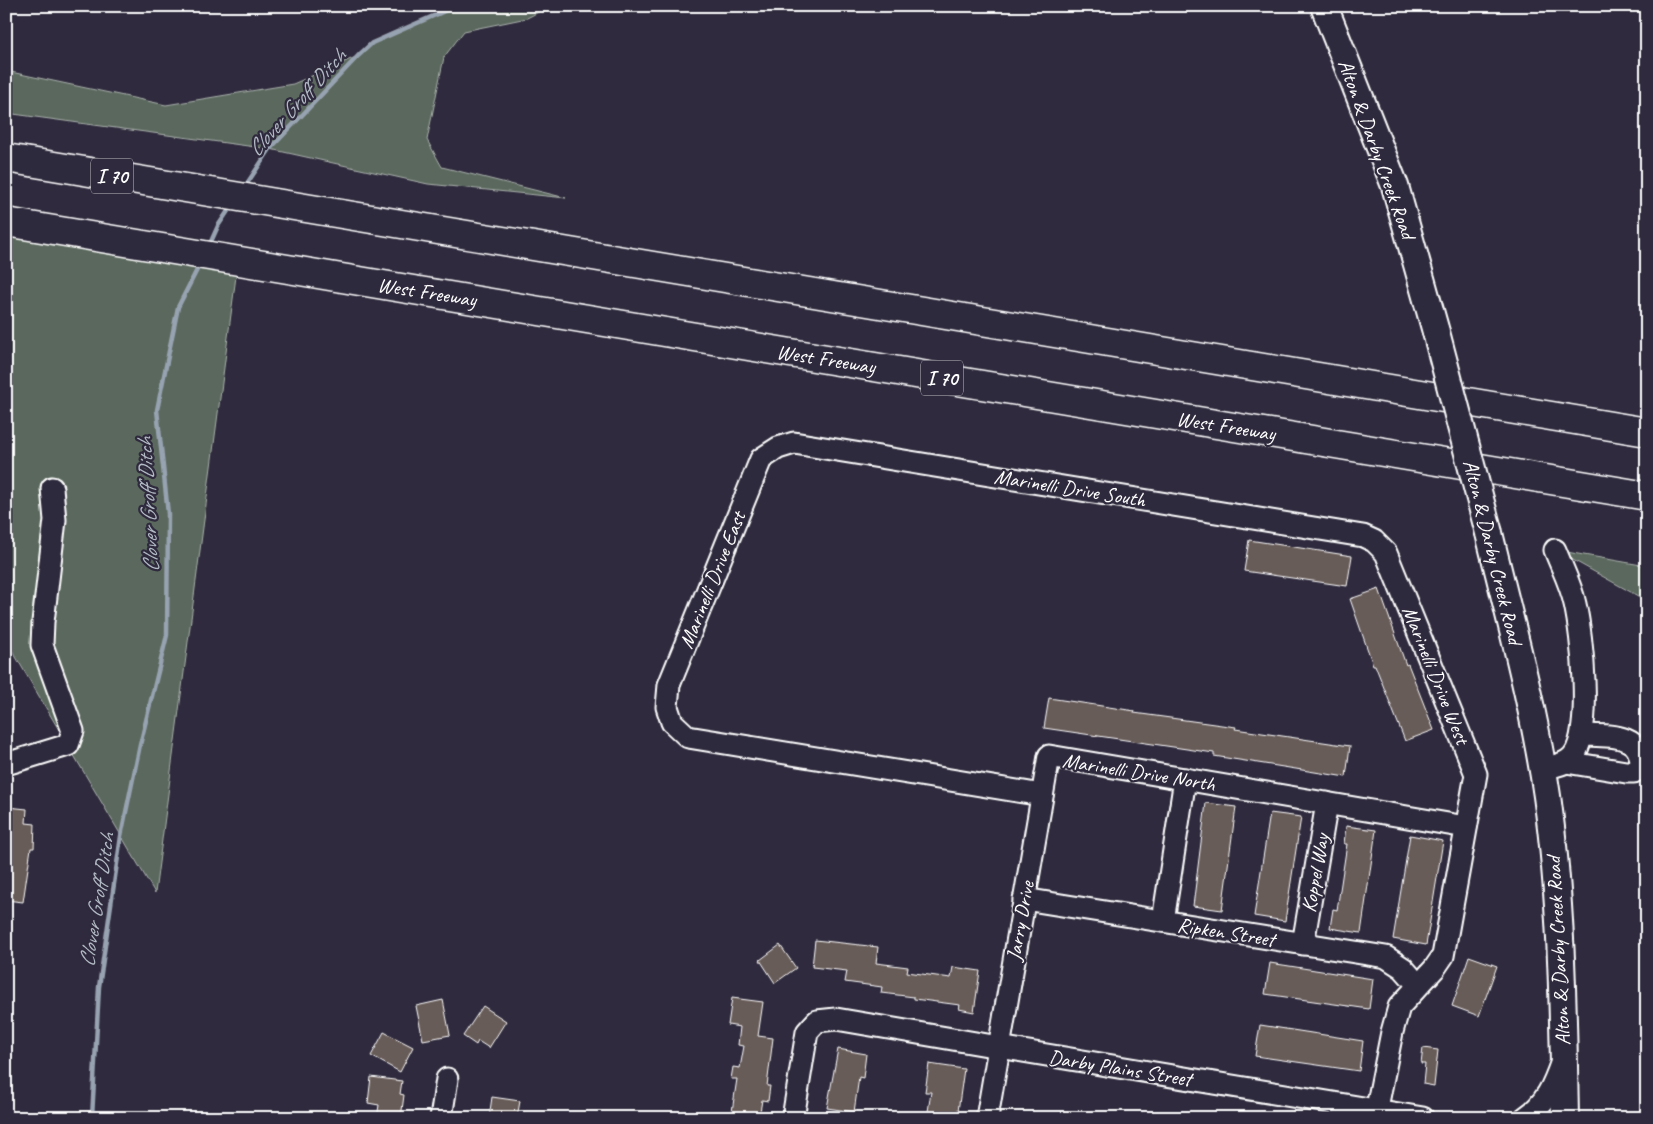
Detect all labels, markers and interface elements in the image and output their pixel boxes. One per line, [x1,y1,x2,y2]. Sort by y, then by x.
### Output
water label: Clover Groff Ditch [241,42,353,162]
street label: Alton & Darby Creek Road [1332,56,1423,245]
road number: I 70 [91,158,133,194]
street label: West Freeway [376,271,480,313]
street label: West Freeway [775,338,879,380]
road number: I 70 [921,360,963,396]
street label: West Freeway [1175,405,1279,447]
water label: Clover Groff Ditch [130,435,166,573]
street label: Alton & Darby Creek Road [1457,457,1529,650]
street label: Marinelli Drive South [993,463,1149,513]
street label: Marinelli Drive East [673,506,752,652]
street label: Marinelli Drive West [1396,602,1476,750]
street label: Marinelli Drive North [1061,747,1218,797]
water label: Clover Groff Ditch [73,830,122,969]
street label: Koppel Way [1295,830,1335,914]
street label: Alton & Darby Creek Road [1540,853,1576,1046]
street label: Jarry Drive [1000,878,1040,964]
street label: Ripken Street [1176,912,1279,953]
street label: Darby Plains Street [1047,1044,1196,1093]

